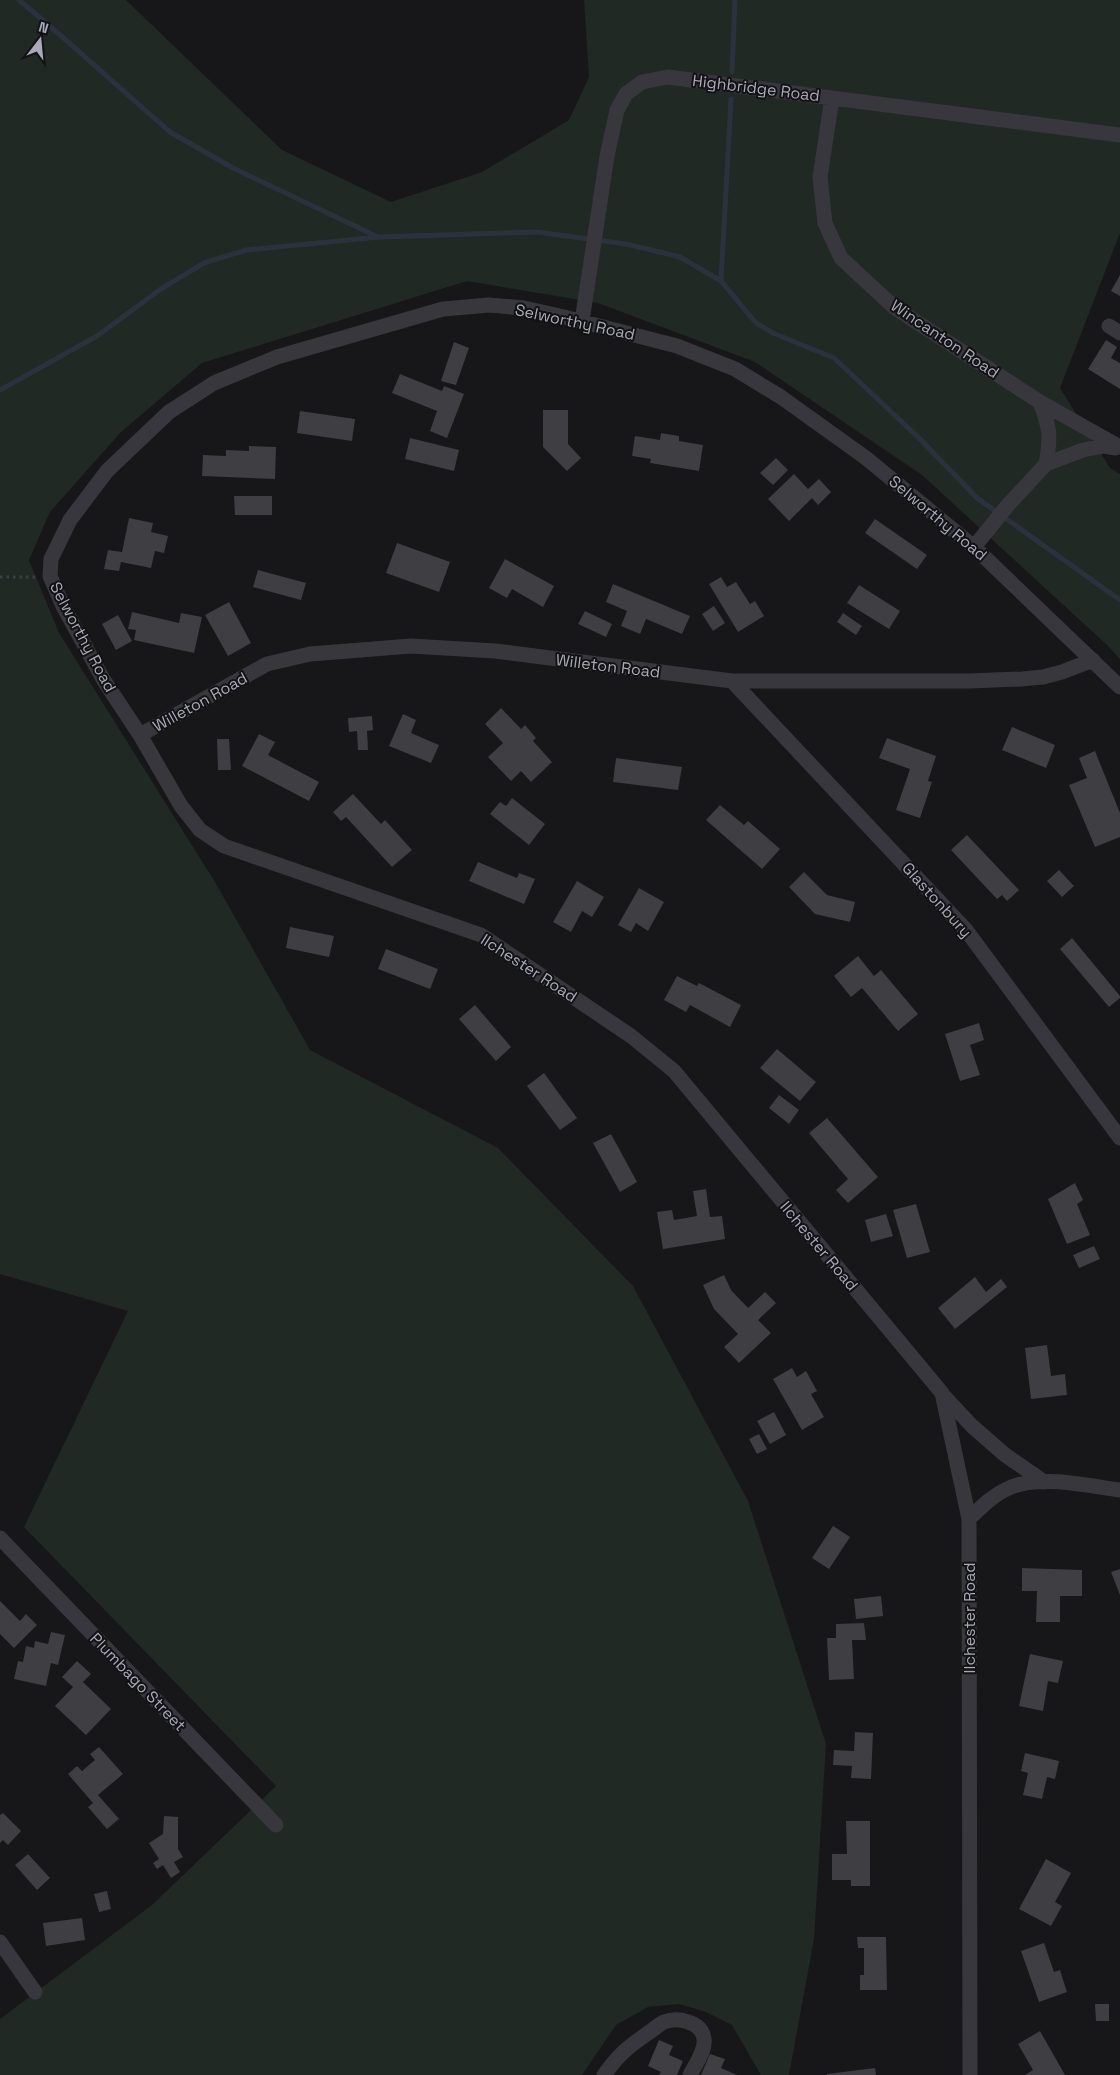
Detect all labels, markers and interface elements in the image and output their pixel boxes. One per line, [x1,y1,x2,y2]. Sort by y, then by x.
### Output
north arrow [15,15,65,65]
text: N [37,18,51,37]
street label: Highbridge Road [691,70,821,106]
street label: Wincanton Road [887,295,1003,383]
street label: Selworthy Road [513,299,637,345]
street label: Selworthy Road [885,471,991,565]
street label: Selworthy Road [45,578,121,696]
street label: Willeton Road [555,649,661,683]
street label: Willeton Road [149,667,251,737]
street label: Glastonbury [898,858,976,942]
street label: Ilchester Road [477,929,581,1007]
street label: Ilchester Road [775,1197,863,1295]
street label: Ilchester Road [959,1563,980,1673]
street label: Plumbago Street [85,1628,191,1736]

